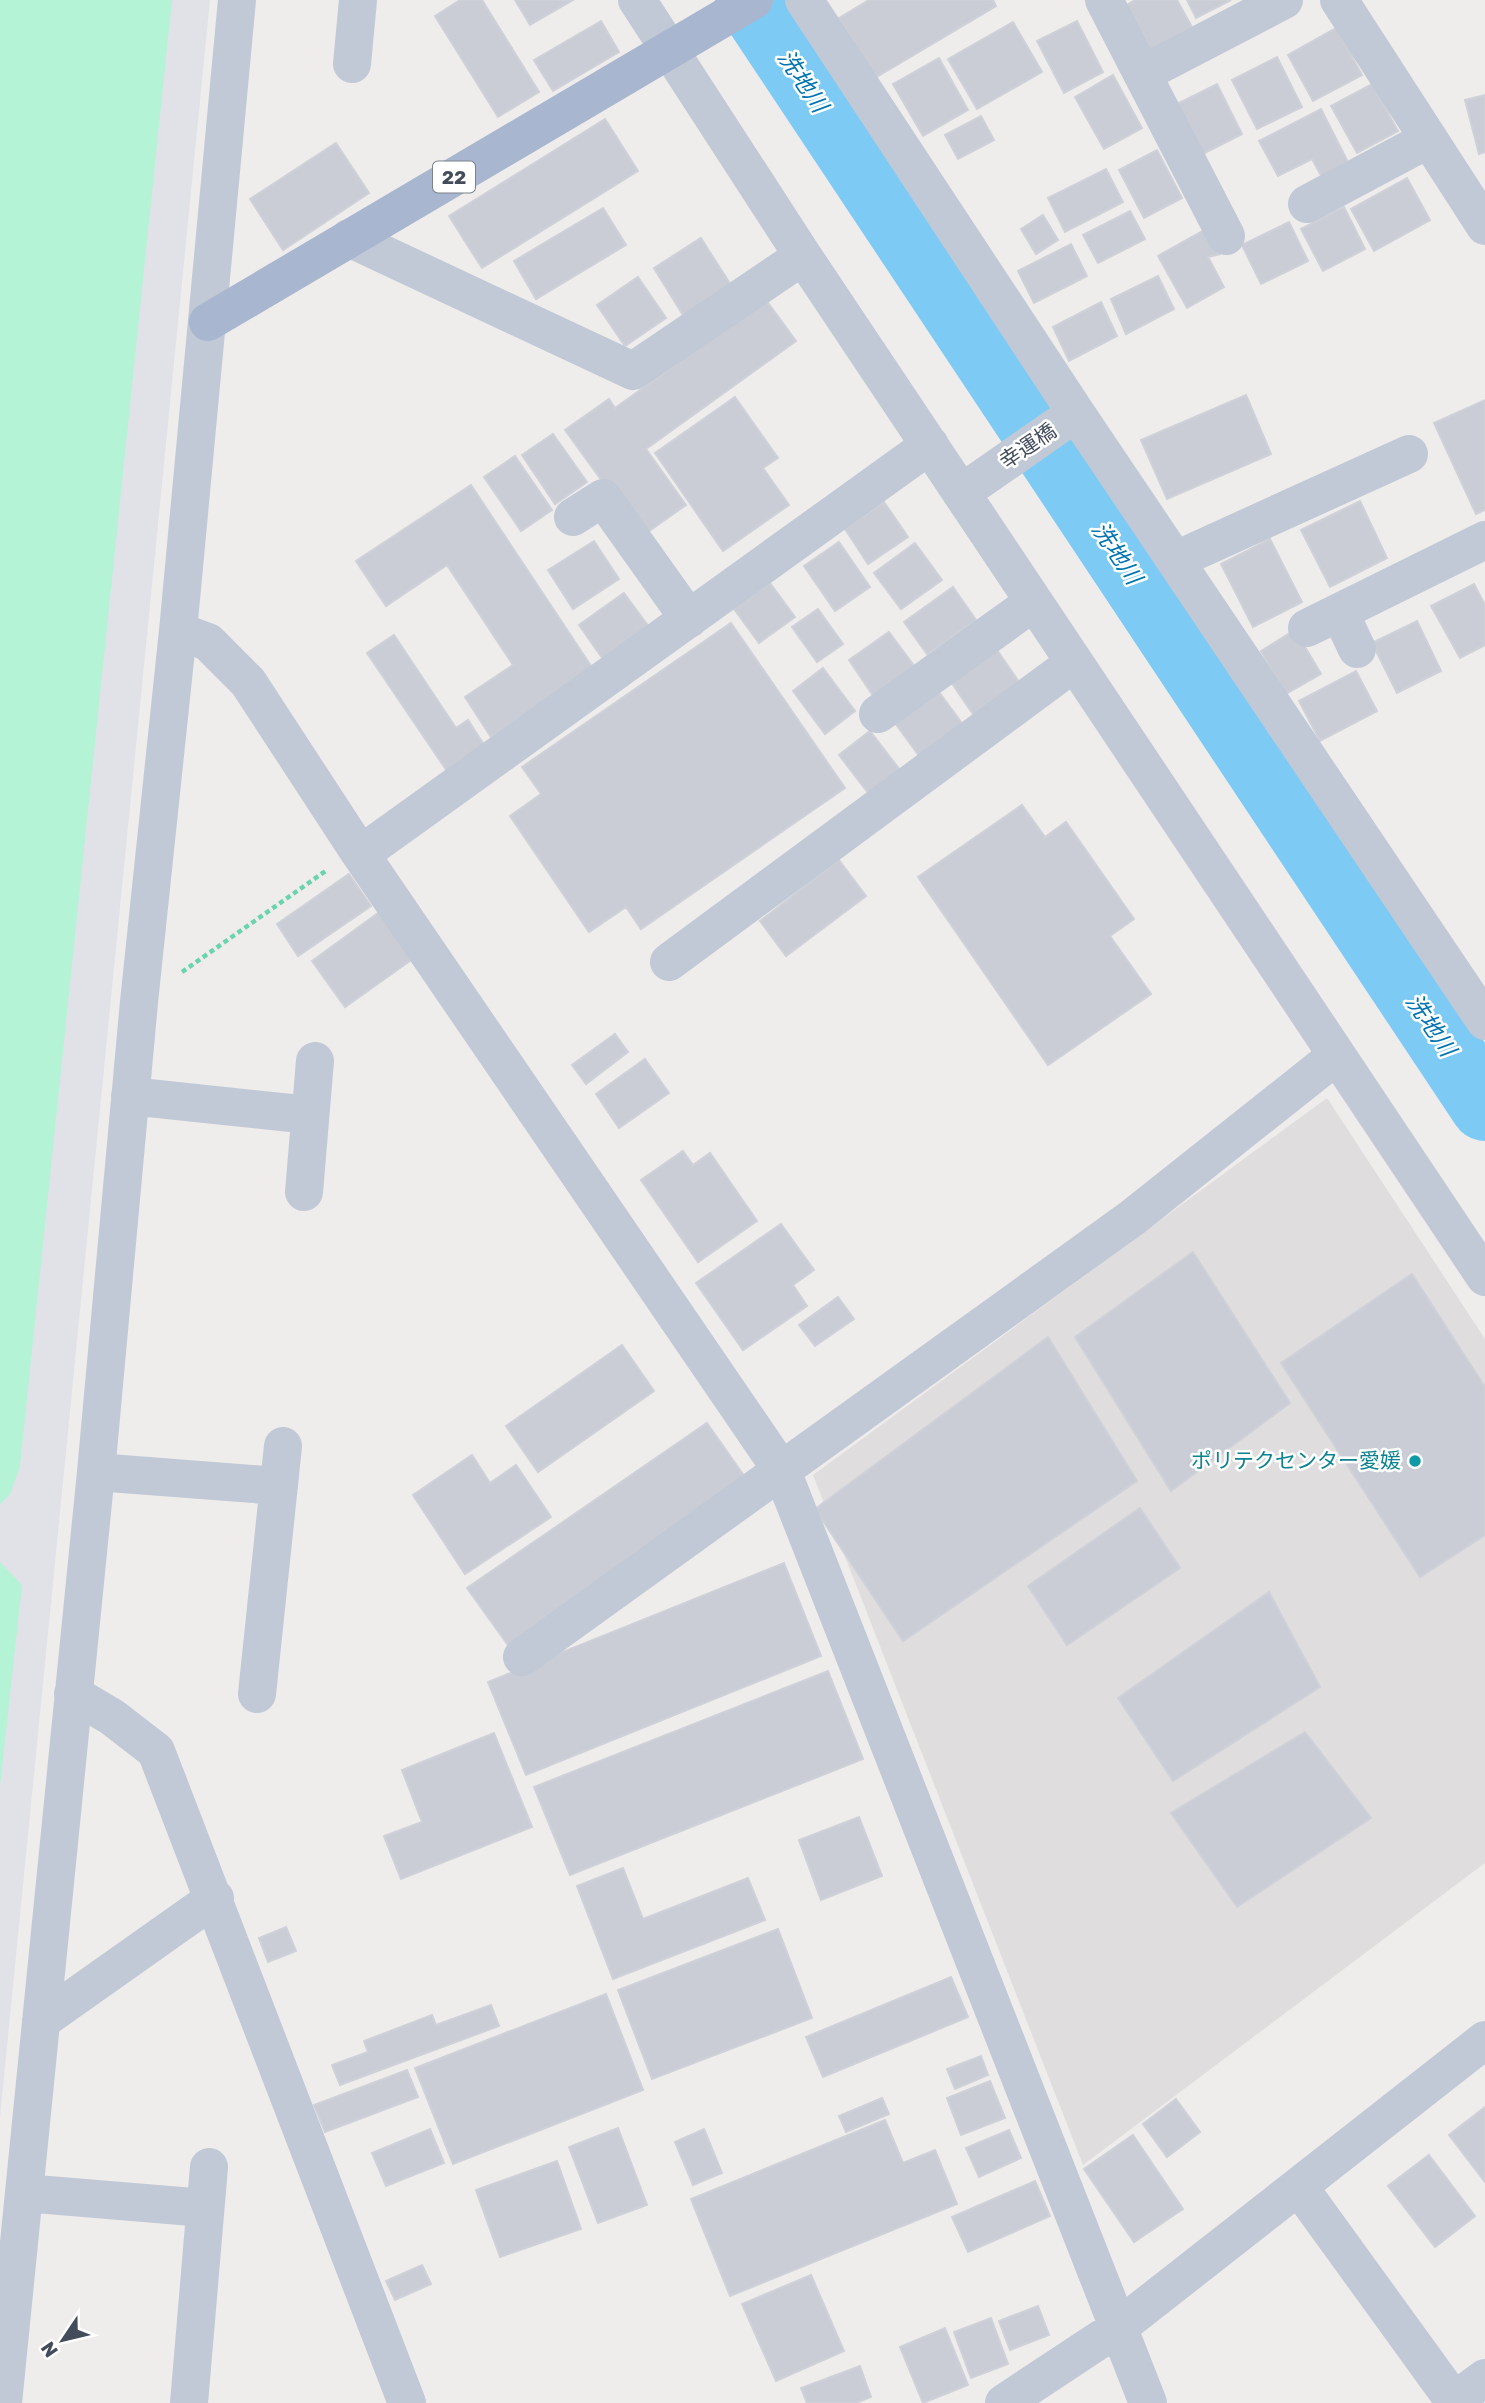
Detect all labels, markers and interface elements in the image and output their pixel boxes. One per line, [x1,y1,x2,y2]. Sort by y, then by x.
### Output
water label: 洗地川 [772,45,836,120]
road number: 22 [433,162,475,192]
street label: 幸運橋 [995,418,1061,474]
water label: 洗地川 [1086,517,1150,592]
water label: 洗地川 [1400,989,1464,1064]
place label: ポリテクセンター愛媛 [1191,1448,1401,1473]
marker: ポリテクセンター愛媛 [1407,1453,1423,1469]
north arrow [28,2305,98,2375]
text: N [36,2337,63,2362]

